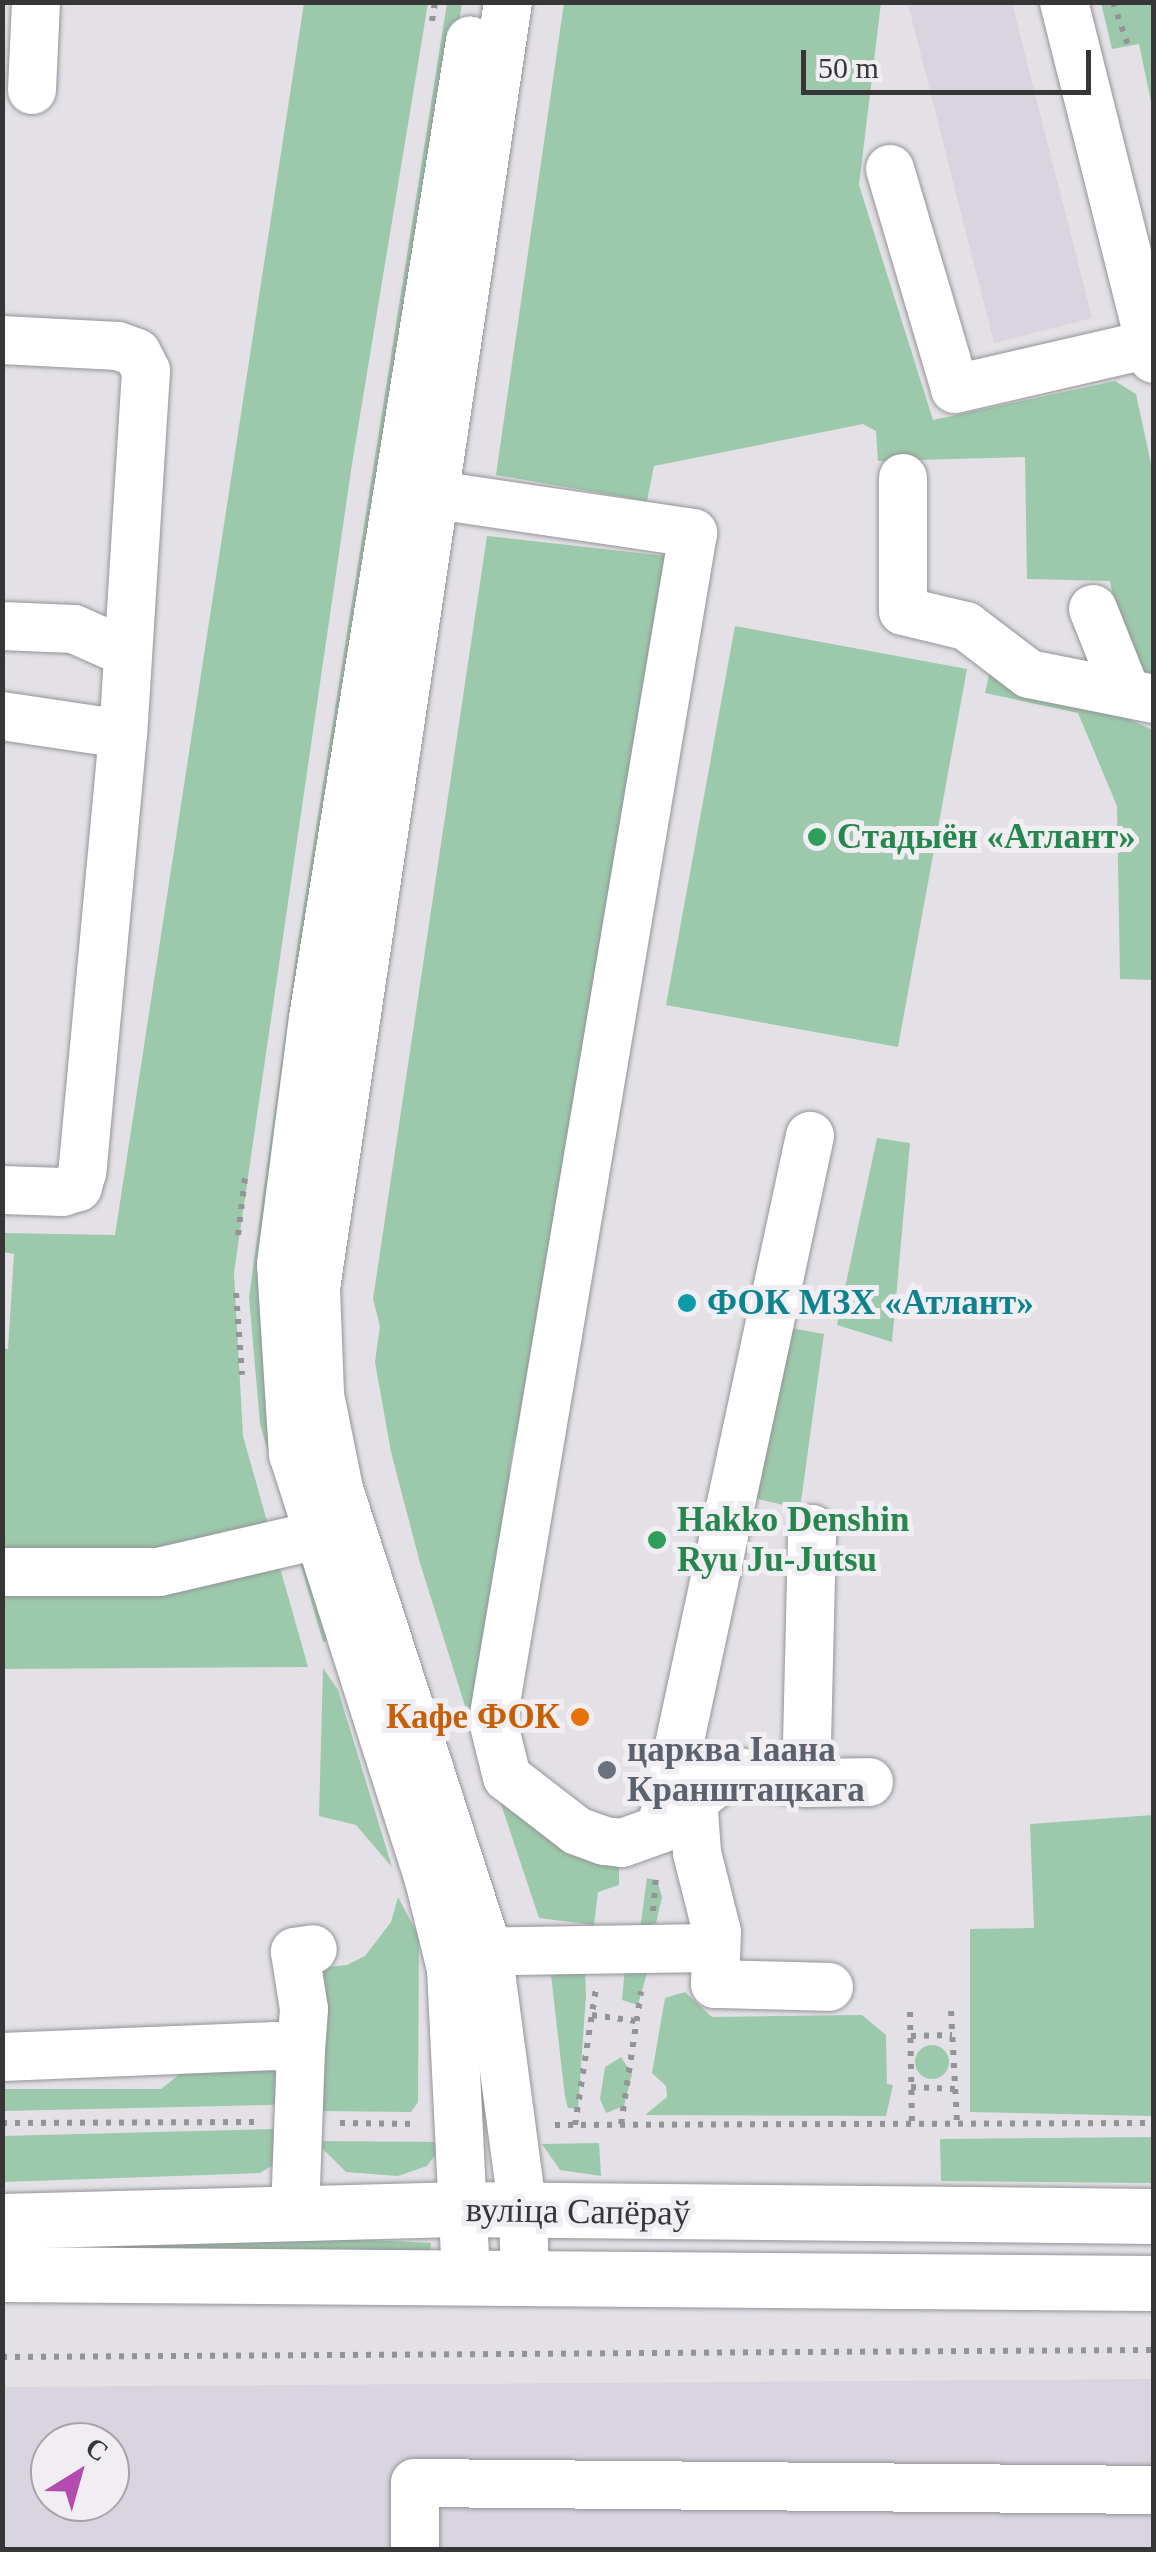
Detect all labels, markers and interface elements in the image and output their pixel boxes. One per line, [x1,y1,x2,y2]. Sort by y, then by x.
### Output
scale bar [806,30,1096,92]
text: 50 m [818,51,879,84]
place label: Стадыён «Атлант» [837,816,1136,858]
marker: Стадыён «Атлант» [806,826,828,848]
place label: ФОК МЗХ «Атлант» [707,1282,1034,1324]
marker: ФОК МЗХ «Атлант» [676,1292,698,1314]
place label: Hakko Denshin Ryu Ju-Jutsu [677,1499,909,1581]
marker: Hakko Denshin Ryu Ju-Jutsu [646,1529,668,1551]
place label: Кафе ФОК [386,1696,560,1738]
marker: Кафе ФОК [569,1706,591,1728]
place label: царква Іаана Кранштацкага [627,1729,865,1811]
marker: царква Іаана Кранштацкага [596,1759,618,1781]
street label: вуліца Сапёраў [465,2189,691,2235]
north arrow [30,2422,130,2522]
text: С [80,2431,115,2468]

